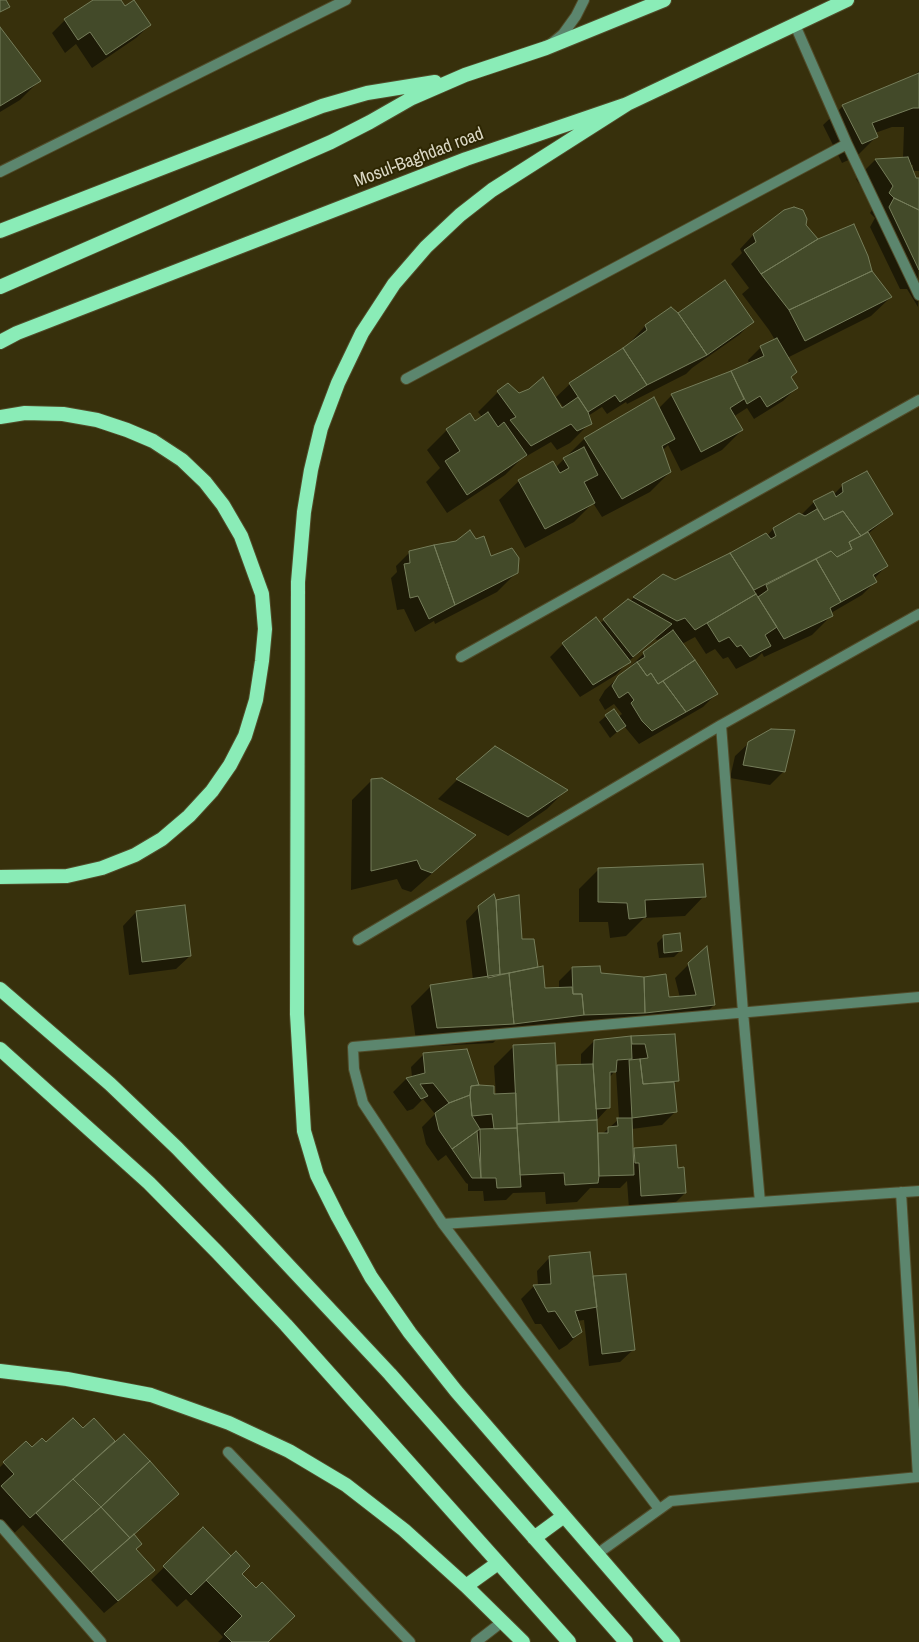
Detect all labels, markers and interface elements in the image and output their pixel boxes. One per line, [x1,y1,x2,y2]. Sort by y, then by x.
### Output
street label: Mosul-Baghdad road [351,123,487,193]

